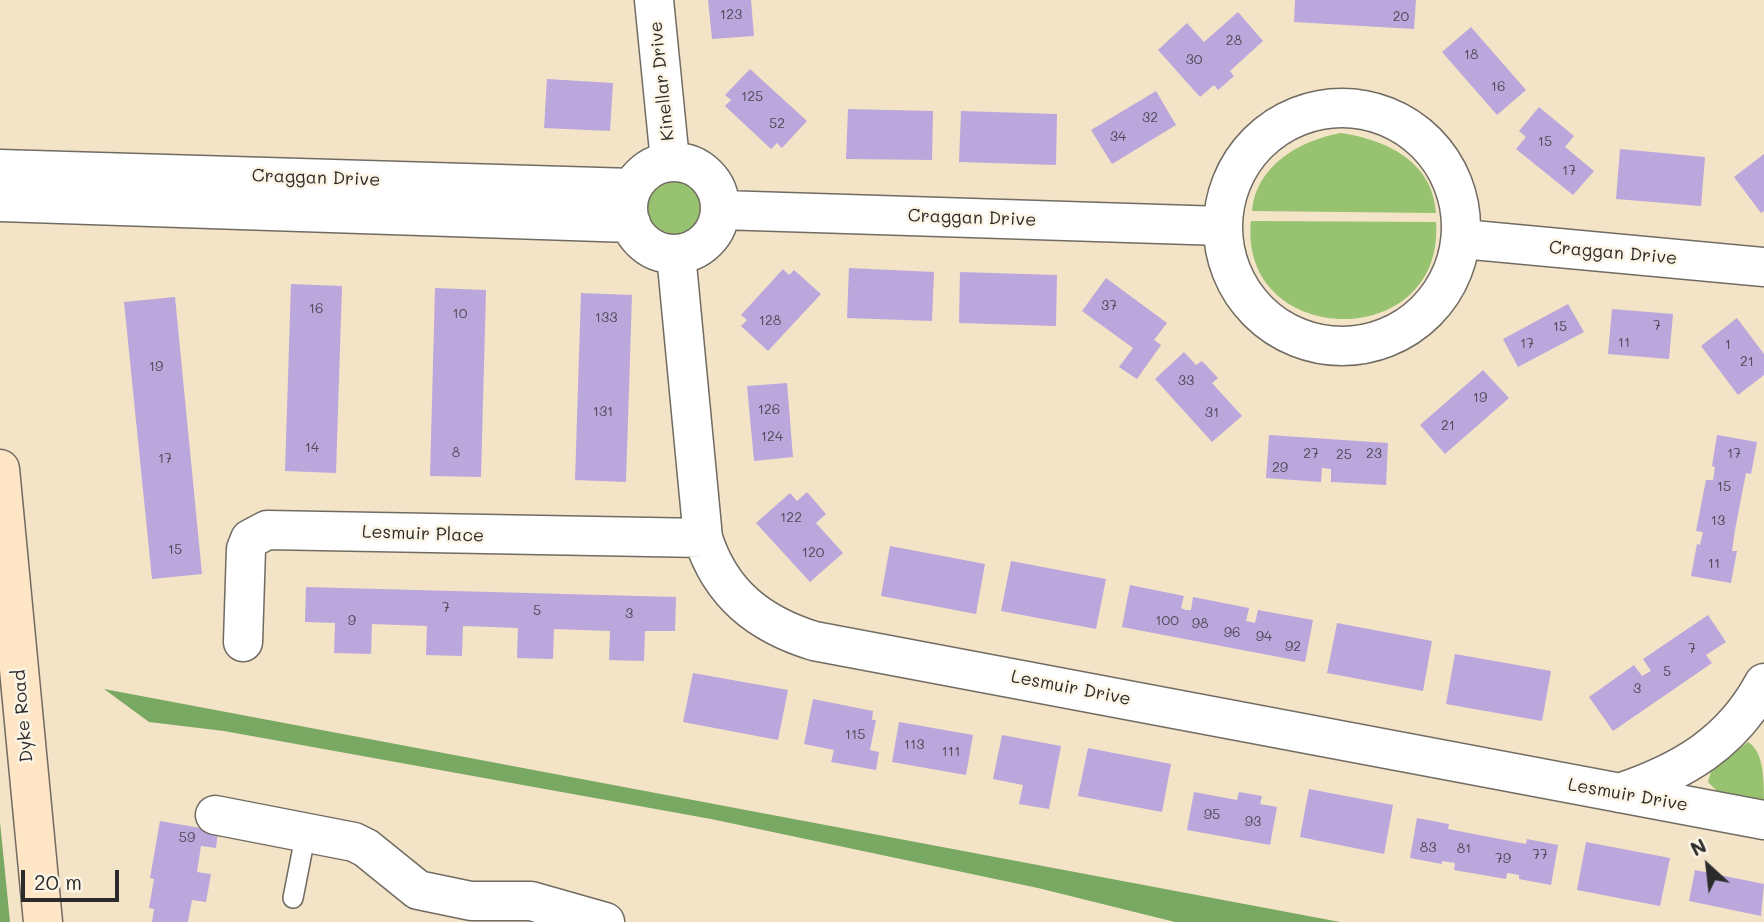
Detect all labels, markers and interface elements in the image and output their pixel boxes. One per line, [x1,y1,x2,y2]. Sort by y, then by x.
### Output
house number: 123 [720,7,742,23]
house number: 20 [1393,9,1409,25]
street label: Kinellar Drive [645,20,679,142]
house number: 28 [1226,33,1242,49]
house number: 18 [1464,47,1478,63]
house number: 30 [1186,52,1202,68]
house number: 16 [1491,79,1505,95]
house number: 125 [741,89,763,105]
house number: 32 [1142,110,1158,126]
house number: 52 [769,116,785,132]
house number: 34 [1110,129,1126,145]
house number: 15 [1538,134,1552,150]
house number: 17 [1562,163,1576,179]
street label: Craggan Drive [251,165,381,191]
street label: Craggan Drive [907,205,1037,231]
street label: Craggan Drive [1548,237,1678,269]
house number: 37 [1101,298,1117,314]
house number: 16 [309,301,323,317]
house number: 10 [453,306,467,322]
house number: 133 [595,310,617,326]
house number: 128 [759,313,781,329]
house number: 7 [1653,318,1661,334]
house number: 15 [1553,319,1567,335]
house number: 11 [1618,335,1630,351]
house number: 17 [1520,336,1534,352]
house number: 1 [1725,337,1731,353]
house number: 21 [1740,354,1754,370]
house number: 19 [149,359,163,375]
house number: 33 [1178,373,1194,389]
house number: 19 [1473,390,1487,406]
house number: 126 [758,402,780,418]
house number: 131 [593,404,613,420]
house number: 31 [1205,405,1219,421]
house number: 21 [1441,418,1455,434]
house number: 124 [761,429,783,445]
house number: 14 [305,440,319,456]
house number: 8 [452,445,460,461]
house number: 27 [1303,446,1319,462]
house number: 23 [1366,446,1382,462]
house number: 17 [1727,446,1741,462]
house number: 25 [1336,447,1352,463]
house number: 17 [158,451,172,467]
house number: 29 [1272,460,1288,476]
house number: 15 [1717,479,1731,495]
house number: 122 [780,510,802,526]
house number: 13 [1711,513,1725,529]
street label: Lesmuir Place [362,521,484,547]
house number: 15 [168,542,182,558]
house number: 120 [802,545,824,561]
house number: 11 [1708,556,1720,572]
house number: 7 [442,600,450,616]
house number: 5 [533,603,541,619]
house number: 3 [625,606,633,622]
house number: 9 [348,613,356,629]
house number: 100 [1155,613,1179,629]
house number: 98 [1192,616,1208,632]
house number: 96 [1224,625,1240,641]
house number: 94 [1256,629,1272,645]
house number: 92 [1285,639,1301,655]
house number: 7 [1688,641,1696,657]
house number: 5 [1663,664,1671,680]
street label: Lesmuir Drive [1009,666,1133,710]
street label: Dyke Road [8,669,38,763]
house number: 3 [1633,681,1641,697]
house number: 115 [845,727,865,743]
house number: 113 [904,737,924,753]
house number: 111 [942,744,960,760]
street label: Lesmuir Drive [1566,774,1690,816]
house number: 95 [1204,807,1220,823]
house number: 93 [1245,814,1261,830]
house number: 59 [179,830,195,846]
north arrow [1673,831,1743,901]
text: N [1686,832,1710,861]
house number: 83 [1420,840,1436,856]
house number: 81 [1457,841,1471,857]
house number: 77 [1532,847,1548,863]
house number: 79 [1495,851,1511,867]
scale bar [24,856,122,900]
text: 20 m [34,868,82,895]

